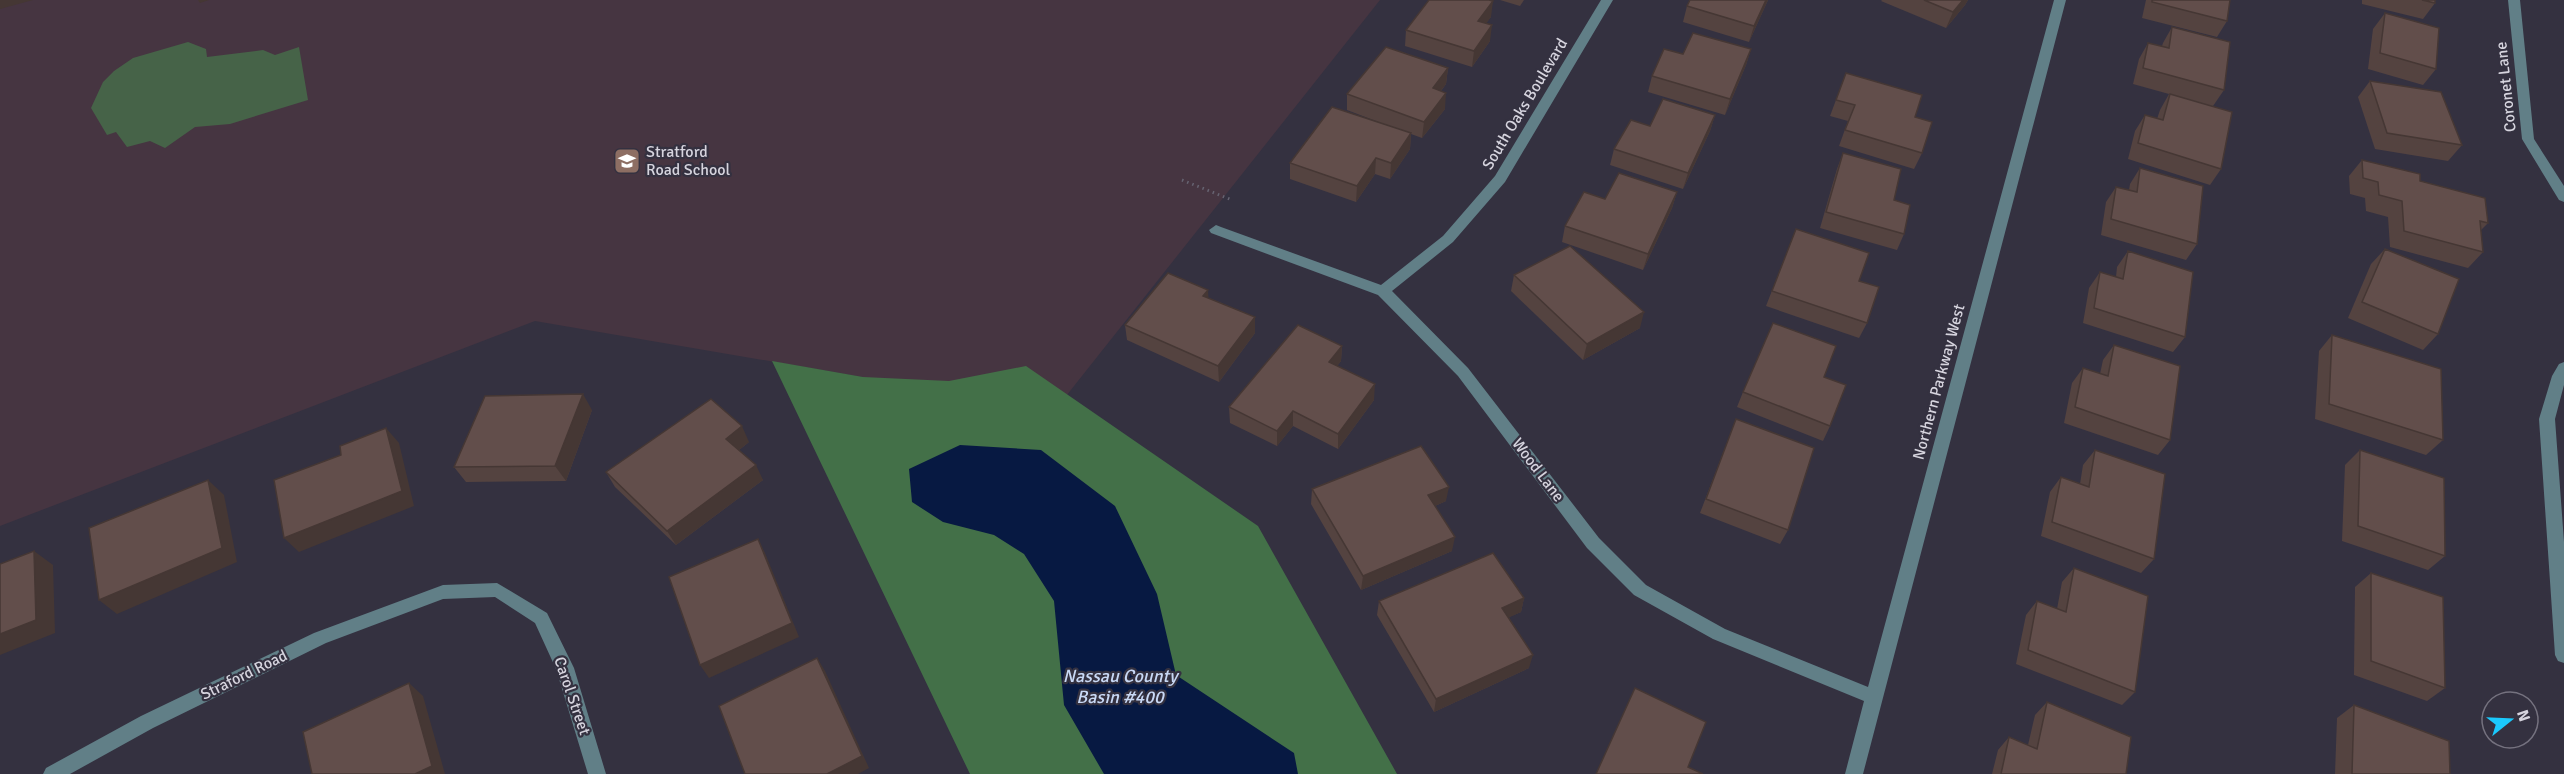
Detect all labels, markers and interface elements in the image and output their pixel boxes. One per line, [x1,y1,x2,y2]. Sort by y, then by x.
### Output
street label: South Oaks Boulevard [1478,35,1572,173]
street label: Coronet Lane [2491,41,2521,133]
place label: Stratford Road School [646,142,731,180]
school or university icon: Stratford Road School [612,146,642,176]
street label: Northern Parkway West [1909,302,1970,462]
street label: Wood Lane [1508,434,1568,506]
street label: Straford Road [197,645,291,705]
street label: Carol Street [549,654,595,738]
water label: Nassau County Basin #400 [1063,665,1180,708]
north arrow [2480,690,2540,750]
text: N [2512,707,2535,724]

